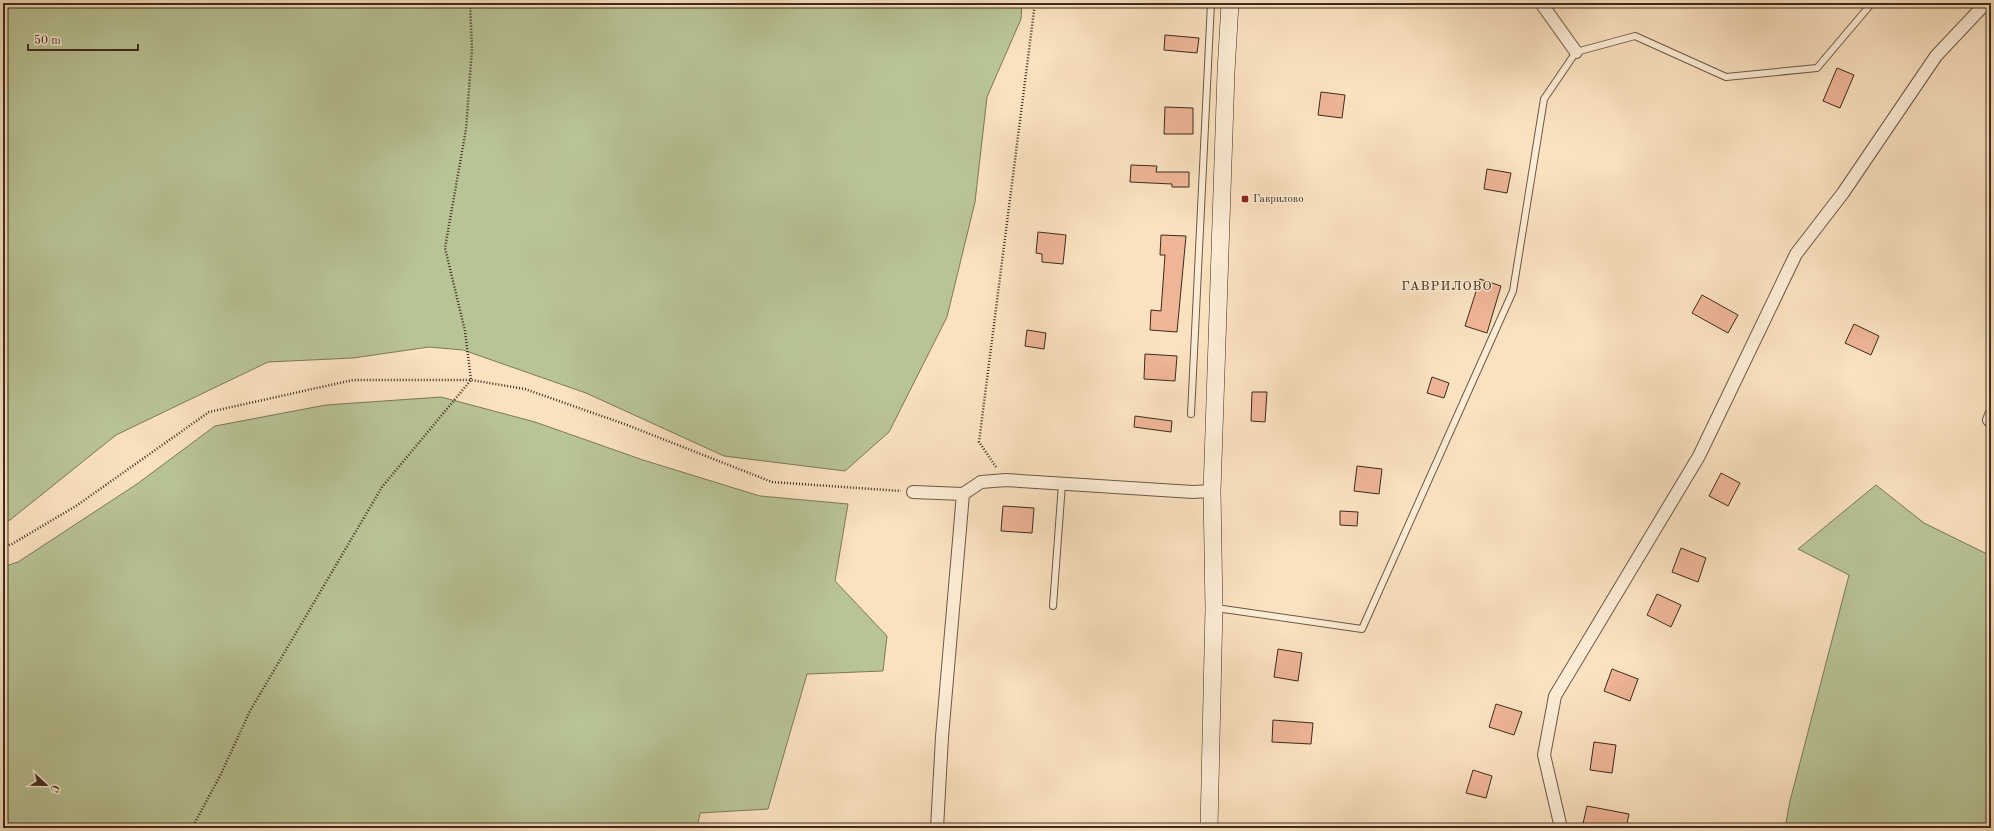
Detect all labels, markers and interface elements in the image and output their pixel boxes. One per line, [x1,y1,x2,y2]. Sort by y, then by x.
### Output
scale bar [28,26,138,52]
text: 50 m [34,34,61,47]
marker: Гаврилово [1240,194,1250,204]
place label: Гаврилово [1253,194,1304,205]
district label: ГАВРИЛОВО [1401,280,1493,293]
north arrow [26,765,66,805]
text: С [47,783,60,794]

